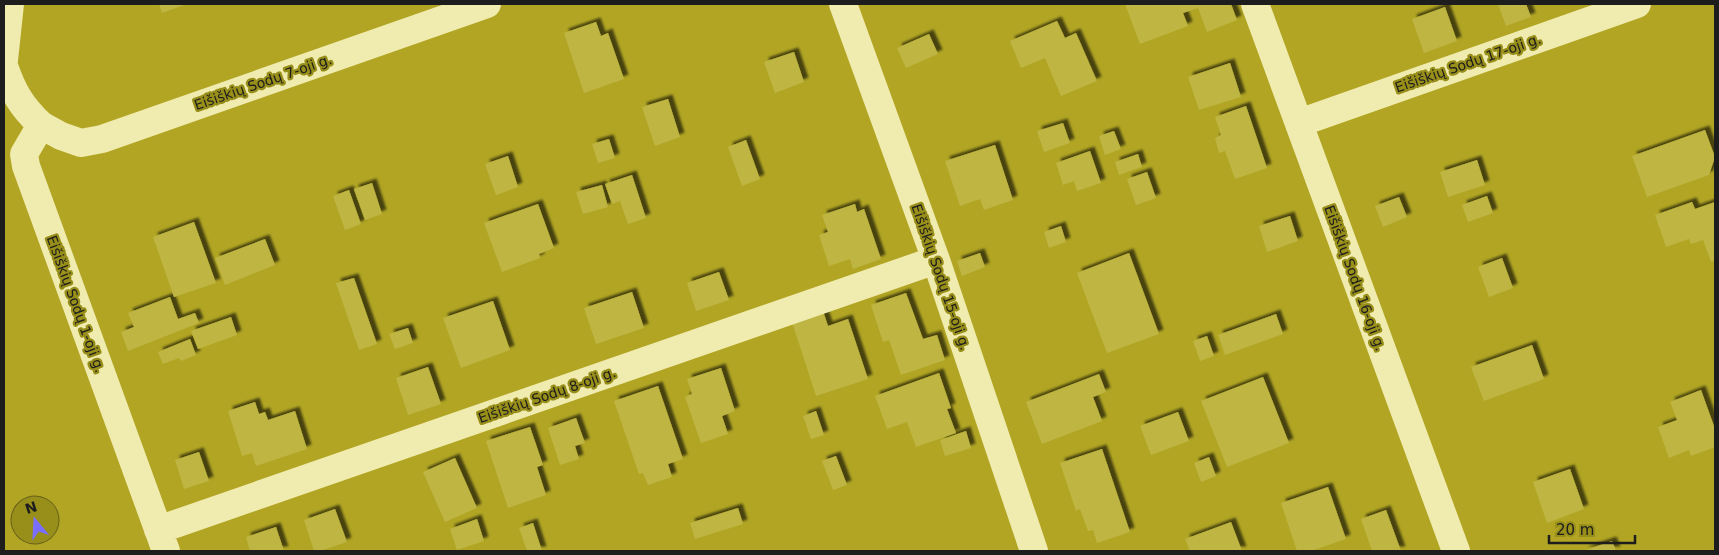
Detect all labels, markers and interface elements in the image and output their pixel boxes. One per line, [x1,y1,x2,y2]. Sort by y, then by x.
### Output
street label: Eišiškių Sodų 17-oji g. [1393,30,1543,96]
street label: Eišiškių Sodų 7-oji g. [192,51,334,113]
street label: Eišiškių Sodų 15-oji g. [908,202,974,352]
street label: Eišiškių Sodų 16-oji g. [1321,203,1389,353]
street label: Eišiškių Sodų 1-oji g. [44,233,108,375]
street label: Eišiškių Sodų 8-oji g. [476,364,618,426]
north arrow [10,495,60,545]
text: N [23,498,39,517]
scale bar [1549,512,1635,544]
text: 20 m [1556,521,1594,539]

